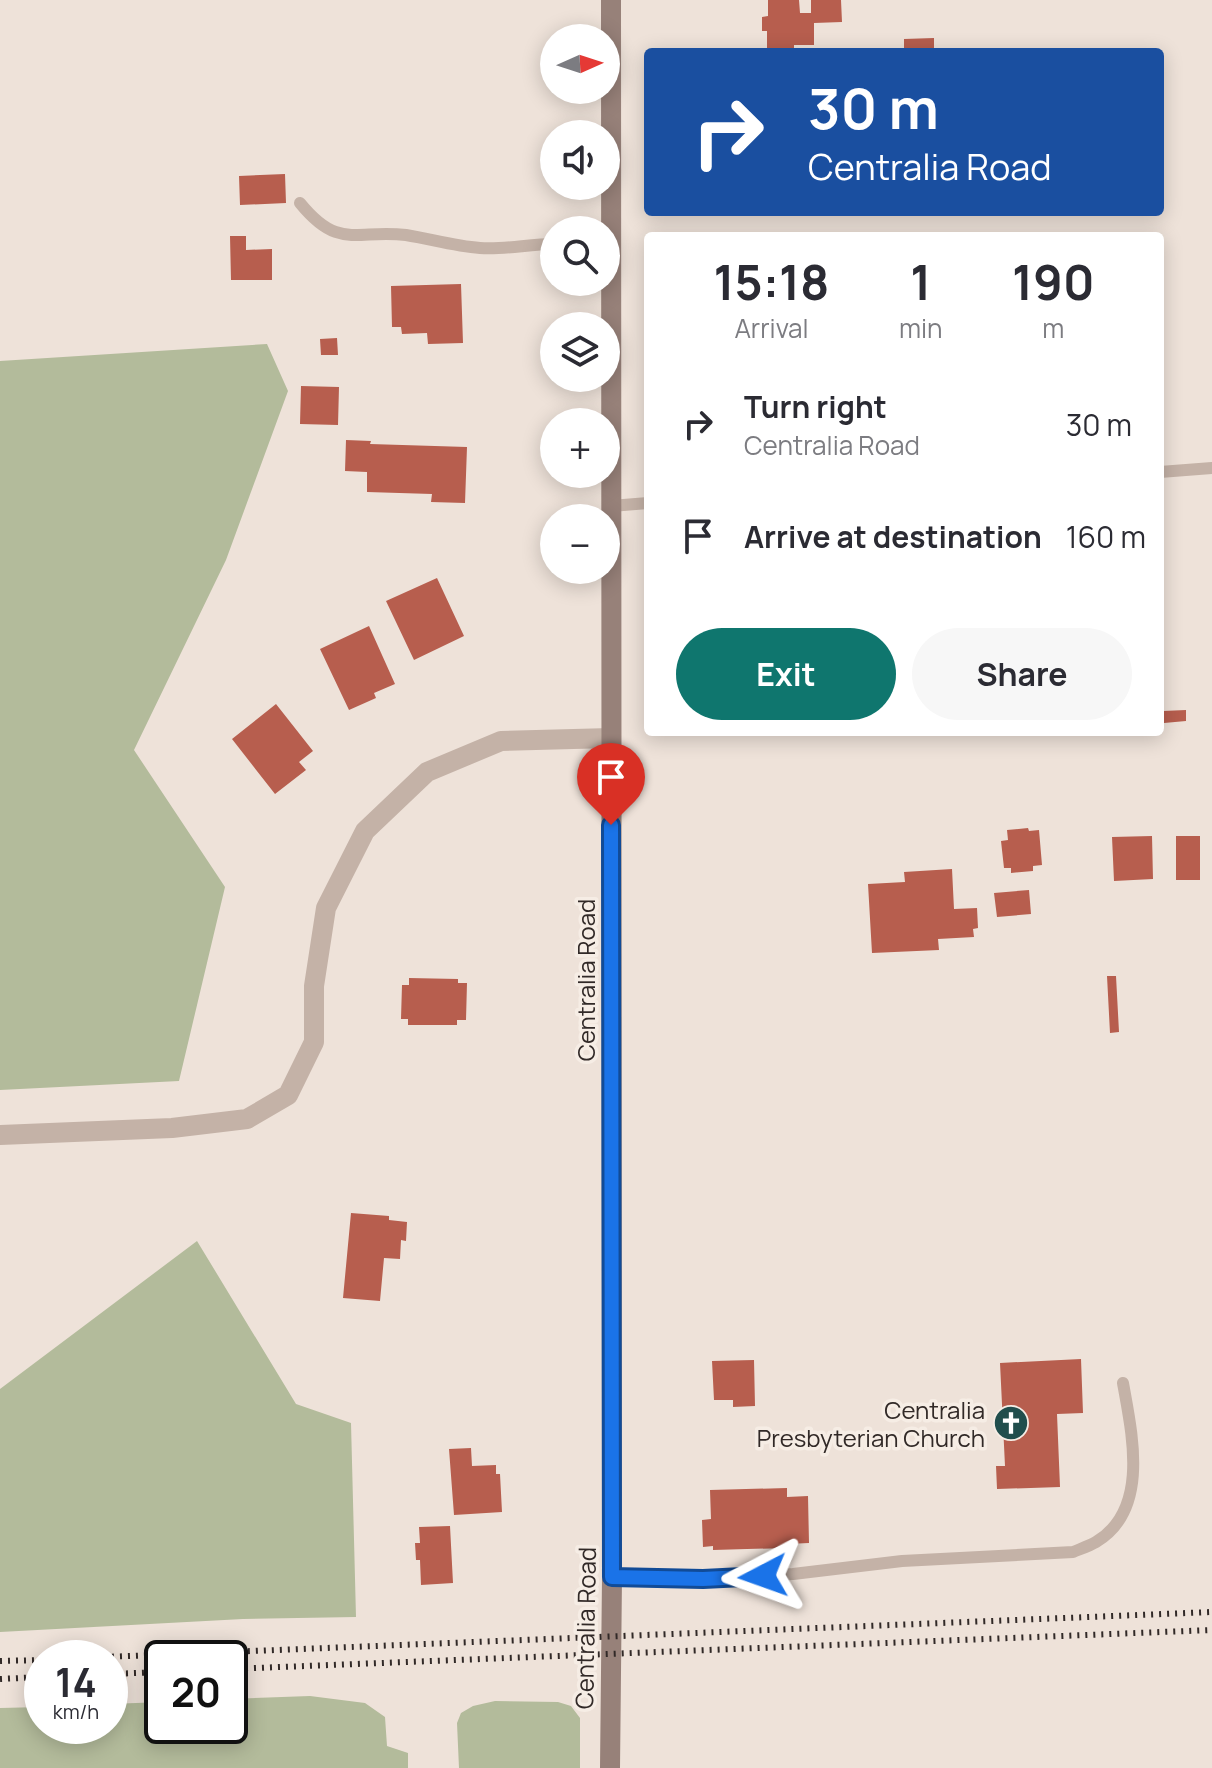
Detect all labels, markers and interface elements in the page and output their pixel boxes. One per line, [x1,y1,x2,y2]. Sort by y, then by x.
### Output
north arrow [540,24,620,104]
map controls [540,24,620,584]
text: 30 m [808,69,939,146]
icon: right [676,80,780,184]
button: sound [540,120,620,200]
text: Centralia Road [808,142,1052,191]
button: search [540,216,620,296]
text: 15:18 [713,249,830,314]
text: 1 [910,249,931,314]
text: 190 [1012,249,1095,314]
text: Arrival [734,310,809,346]
text: min [899,310,943,346]
text: m [1042,310,1064,346]
button: layers [540,312,620,392]
text: Turn right [744,386,887,427]
icon: right [676,402,720,446]
text: 30 m [1066,404,1132,445]
button: + [540,408,620,488]
text: Centralia Road [744,427,920,463]
button: − [540,504,620,584]
icon: arrive [676,514,720,558]
text: Arrive at destination [744,516,1042,557]
text: 160 m [1066,516,1146,557]
button: Exit [676,628,896,720]
button: Share [912,628,1132,720]
pin [577,743,645,825]
icon: arrive [589,755,633,799]
street label: Centralia Road [569,899,602,1061]
place label: Centralia Presbyterian Church [757,1393,985,1454]
church icon: Centralia Presbyterian Church [992,1404,1030,1442]
position arrow [721,1534,805,1618]
street label: Centralia Road [567,1547,603,1709]
speed limit sign: 20 [144,1640,248,1744]
text: 14 [55,1654,97,1709]
text: km/h [53,1698,99,1725]

